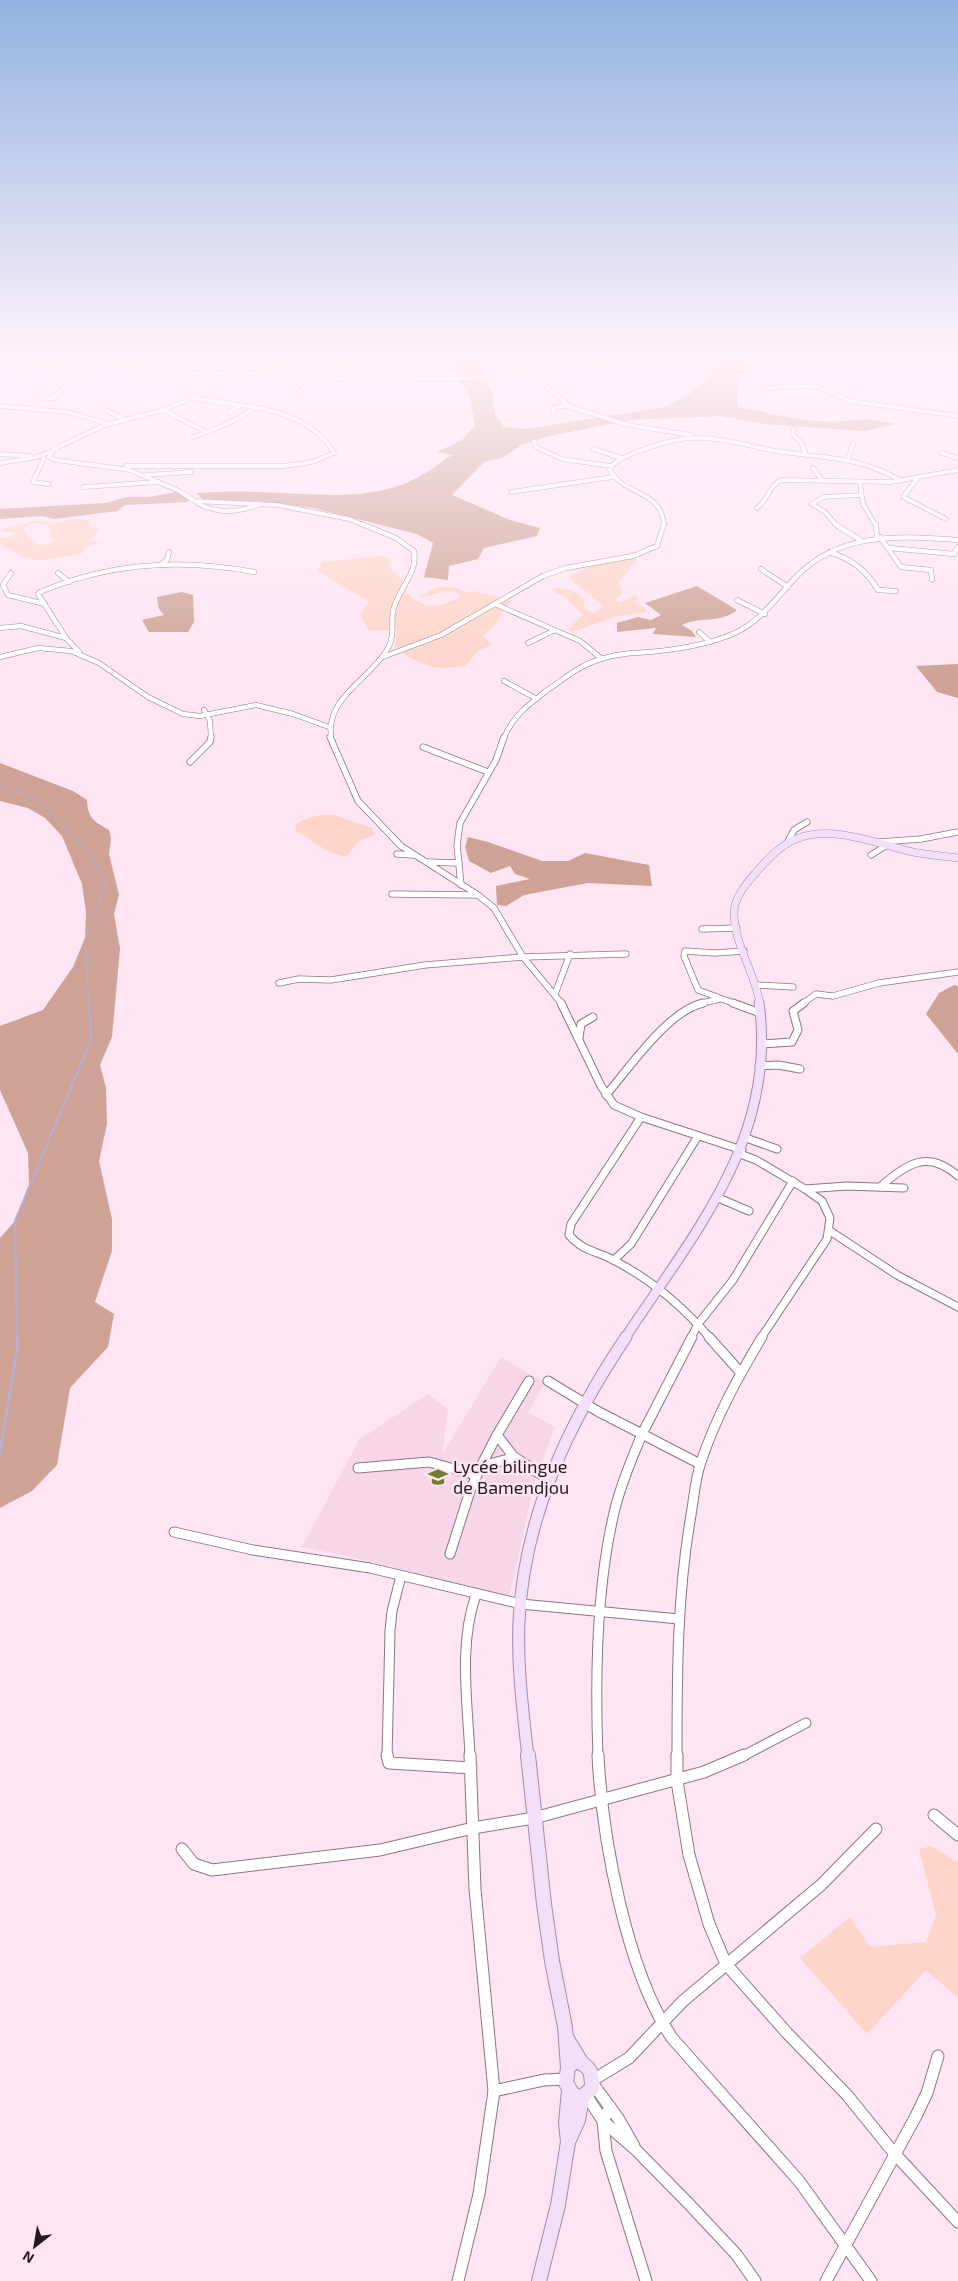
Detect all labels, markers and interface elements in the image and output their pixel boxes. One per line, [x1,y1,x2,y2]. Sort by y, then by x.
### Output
place label: Lycée bilingue de Bamendjou [453,1455,569,1498]
school or university icon: Lycée bilingue de Bamendjou [427,1466,449,1488]
north arrow [10,2221,60,2271]
text: N [19,2248,37,2267]

